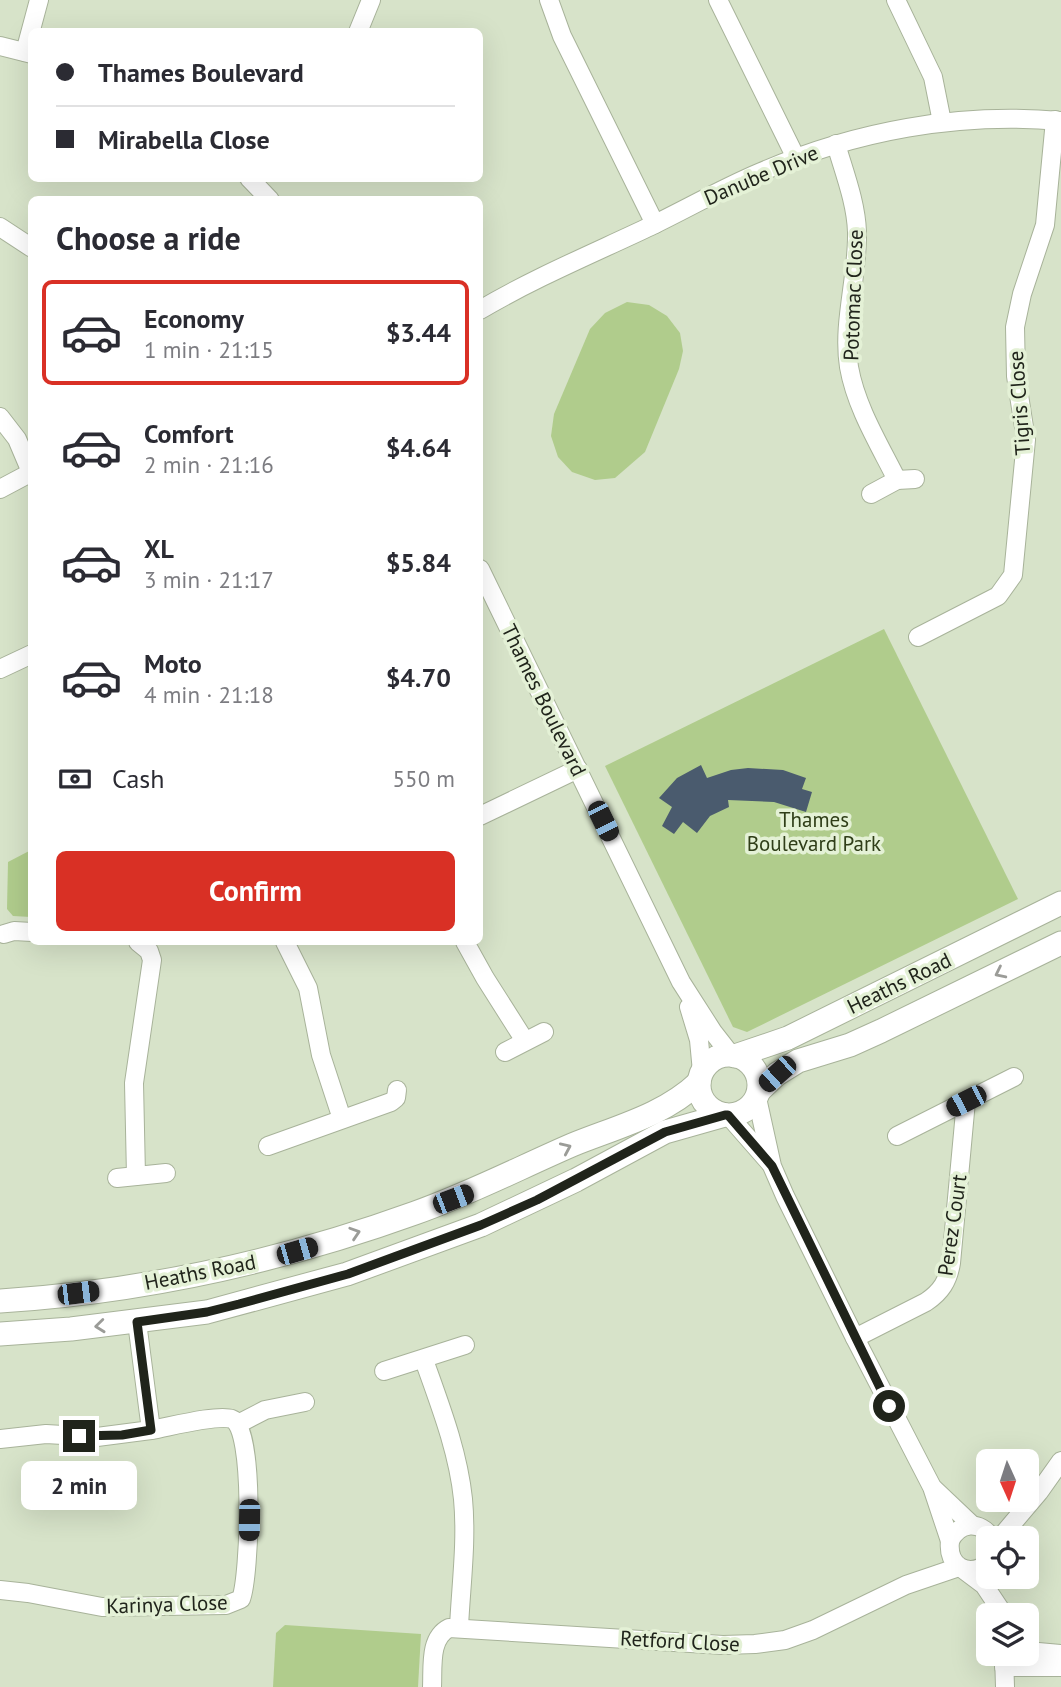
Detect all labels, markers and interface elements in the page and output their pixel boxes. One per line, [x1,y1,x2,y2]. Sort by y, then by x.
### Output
text: Thames Boulevard [98,56,304,89]
text: Mirabella Close [98,123,270,156]
street label: Danube Drive [700,139,822,211]
text: Choose a ride [56,217,241,259]
street label: Potomac Close [837,229,869,361]
icon: car [60,301,123,364]
text: Economy [144,302,244,335]
text: $3.44 [386,316,451,349]
text: 1 min · 21:15 [144,335,274,364]
street label: Tigris Close [1002,350,1036,456]
icon: car [60,416,123,479]
text: Comfort [144,417,234,450]
text: $4.64 [386,431,451,464]
text: 2 min · 21:16 [144,450,274,479]
icon: car [60,531,123,594]
text: XL [144,532,174,565]
text: $5.84 [386,546,451,579]
text: 3 min · 21:17 [144,565,274,594]
street label: Thames Boulevard [496,620,592,780]
icon: car [60,646,123,709]
text: Moto [144,647,202,680]
text: $4.70 [386,661,451,694]
text: 4 min · 21:18 [144,680,274,709]
icon: cash [56,760,94,798]
text: Cash [112,762,164,795]
text: 550 m [393,764,455,793]
car [585,798,622,844]
park label: Thames Boulevard Park [747,806,881,857]
button: Confirm [56,851,455,931]
street label: Heaths Road [842,946,956,1020]
one-way arrow [995,965,1007,979]
car [755,1052,800,1096]
car [943,1082,990,1120]
one-way arrow [559,1142,571,1156]
street label: Perez Court [932,1172,972,1278]
car [430,1182,477,1216]
one-way arrow [349,1227,361,1242]
car [274,1235,321,1267]
street label: Heaths Road [142,1248,258,1296]
car [56,1280,101,1306]
one-way arrow [94,1318,105,1333]
route start [873,1390,905,1422]
route end [63,1420,95,1452]
north arrow [976,1449,1040,1512]
map controls [976,1449,1039,1666]
callout: 2 min [21,1460,137,1510]
text: 2 min [51,1471,107,1500]
car [239,1499,260,1541]
button: locate [976,1526,1039,1589]
street label: Karinya Close [106,1588,228,1620]
button: layers [976,1603,1039,1666]
street label: Retford Close [619,1624,741,1658]

